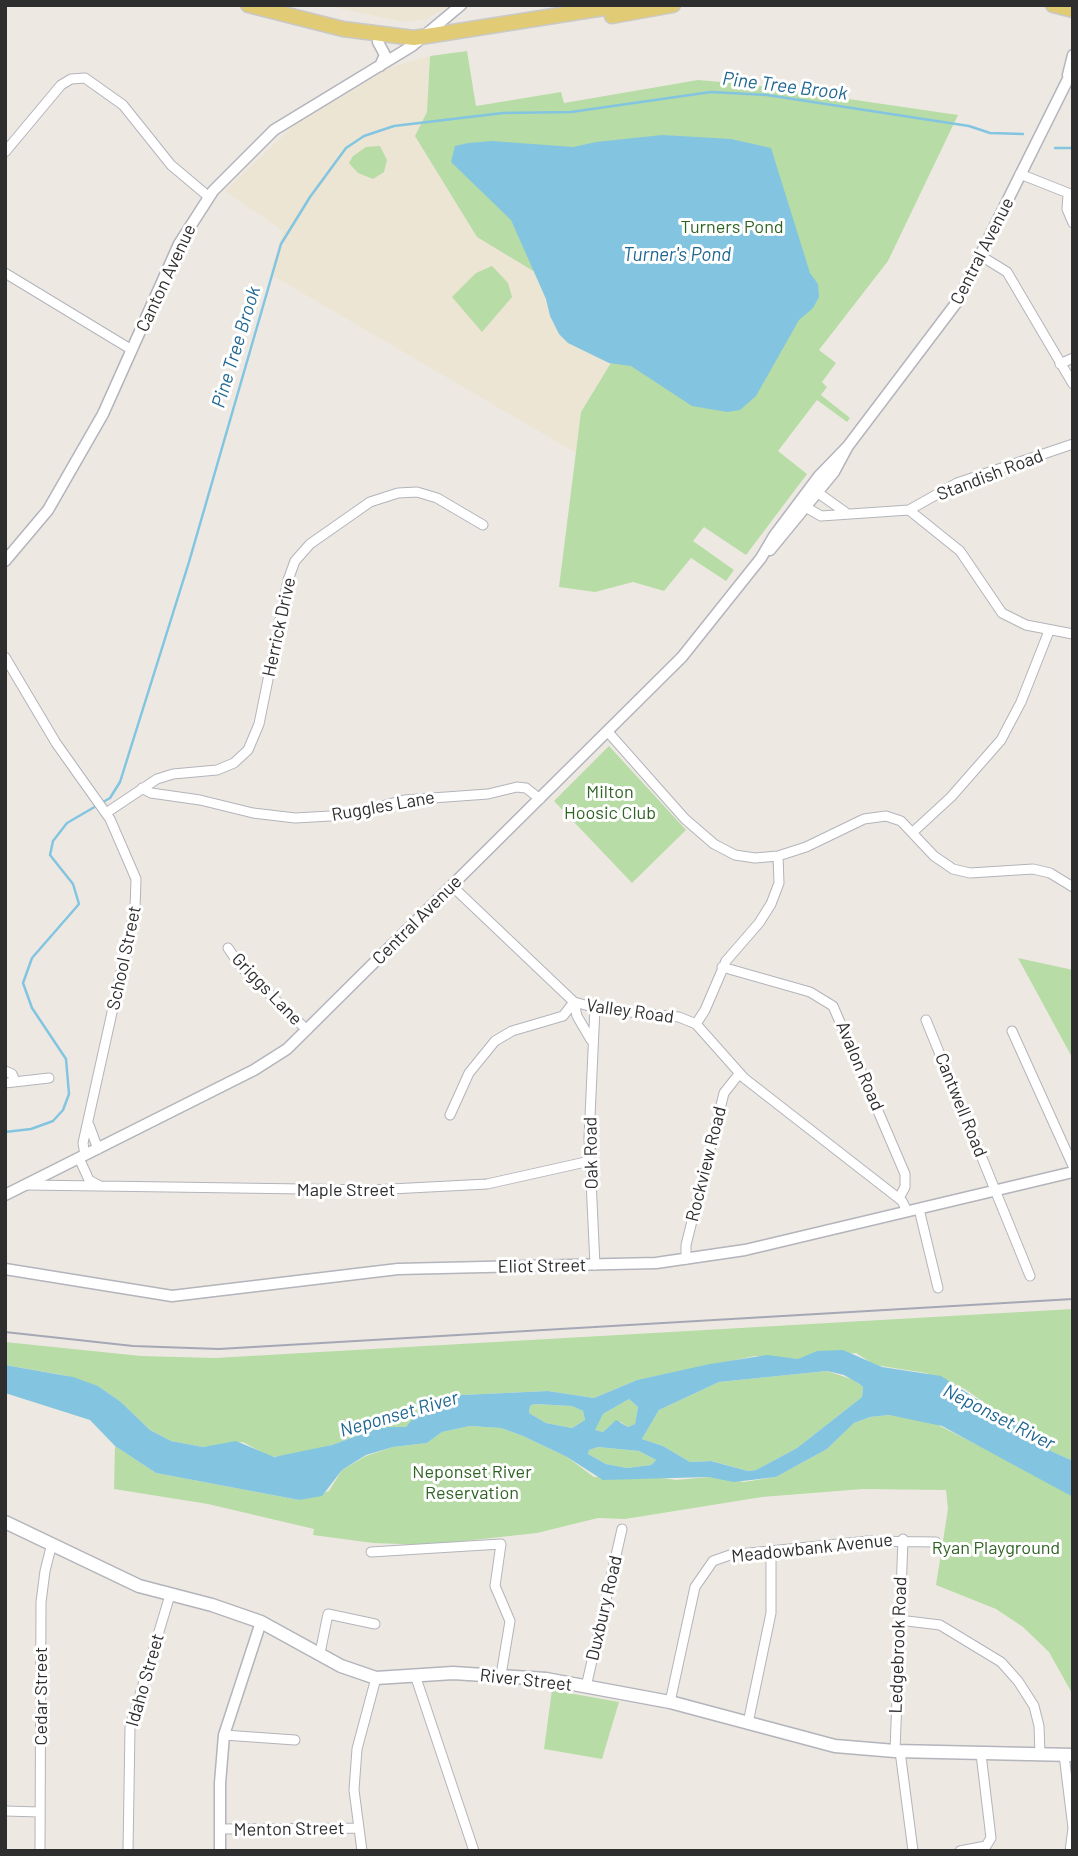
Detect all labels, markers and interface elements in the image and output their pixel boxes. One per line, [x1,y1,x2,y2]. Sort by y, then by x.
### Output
water label: Pine Tree Brook [721,67,849,105]
street label: Central Avenue [946,194,1018,308]
park label: Turners Pond [680,216,784,238]
street label: Canton Avenue [132,221,200,335]
water label: Turner's Pond [623,244,731,266]
water label: Pine Tree Brook [207,283,265,411]
street label: Standish Road [934,445,1046,505]
street label: Herrick Drive [258,575,300,679]
park label: Milton Hoosic Club [564,781,656,824]
street label: Ruggles Lane [330,786,436,826]
street label: Central Avenue [368,871,466,969]
street label: School Street [102,904,146,1012]
street label: Griggs Lane [227,948,307,1030]
street label: Valley Road [585,994,675,1028]
street label: Avalon Road [831,1018,889,1114]
street label: Cantwell Road [930,1050,992,1160]
street label: Rockview Road [681,1104,731,1224]
street label: Oak Road [580,1116,602,1190]
street label: Maple Street [297,1179,395,1201]
street label: Eliot Street [498,1254,586,1278]
water label: Neponset River [939,1379,1059,1455]
water label: Neponset River [337,1386,461,1442]
park label: Neponset River Reservation [412,1461,532,1504]
street label: Meadowbank Avenue [730,1529,894,1567]
park label: Ryan Playground [932,1537,1060,1559]
street label: Duxbury Road [581,1553,627,1663]
street label: Ledgebrook Road [885,1576,911,1714]
street label: Idaho Street [121,1631,169,1729]
street label: Cedar Street [30,1647,52,1745]
street label: River Street [479,1664,573,1696]
street label: Menton Street [233,1817,345,1841]

